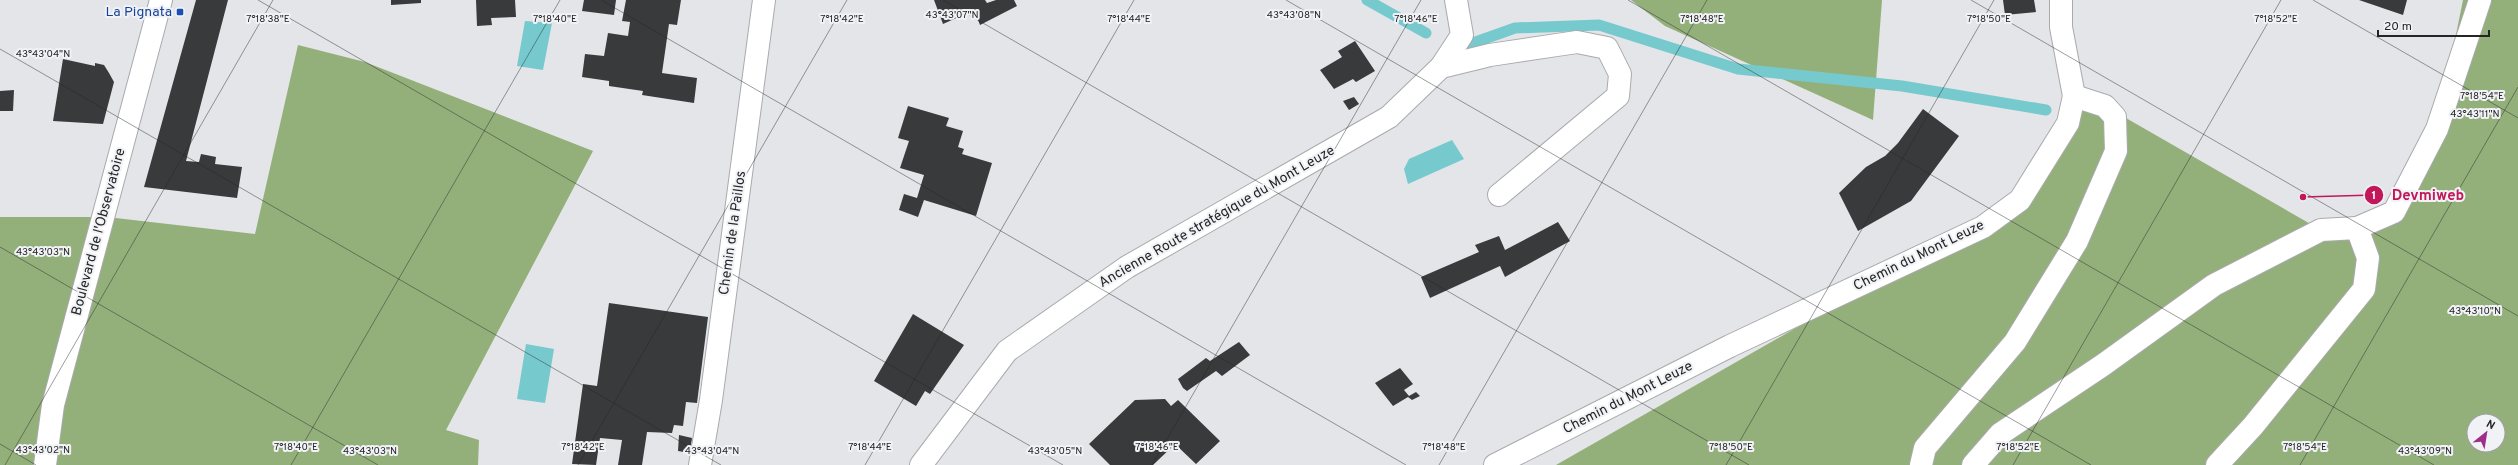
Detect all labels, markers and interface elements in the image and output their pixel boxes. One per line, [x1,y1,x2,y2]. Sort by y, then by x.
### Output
place label: La Pignata [106,4,172,21]
marker: La Pignata [175,7,185,17]
text: 43°43'07"N [925,9,979,22]
text: 43°43'08"N [1267,9,1321,22]
scale bar [2378,12,2489,38]
text: 7°18'38"E [246,13,290,26]
text: 7°18'40"E [533,13,577,26]
text: 7°18'42"E [820,13,864,26]
text: 7°18'44"E [1107,13,1151,26]
text: 7°18'46"E [1394,13,1438,26]
text: 7°18'48"E [1680,13,1724,26]
text: 7°18'50"E [1967,13,2011,26]
text: 7°18'52"E [2254,13,2298,26]
text: 20 m [2384,19,2412,35]
text: 43°43'04"N [16,48,70,61]
text: 7°18'54"E [2460,90,2504,103]
text: 43°43'11"N [2450,108,2500,121]
street label: Ancienne Route stratégique du Mont Leuze [1096,142,1338,292]
street label: Boulevard de l'Observatoire [68,146,130,318]
street label: Chemin de la Paillos [716,170,750,296]
callout: Devmiweb [2364,181,2472,208]
text: Devmiweb [2392,187,2464,206]
text: 1 [2372,188,2376,204]
street label: Chemin du Mont Leuze [1851,217,1987,295]
text: 43°43'03"N [16,246,70,259]
text: 43°43'10"N [2449,305,2501,318]
street label: Chemin du Mont Leuze [1560,358,1696,438]
north arrow [2466,413,2506,453]
text: N [2484,417,2497,433]
text: 7°18'40"E [274,441,318,454]
text: 7°18'42"E [561,441,605,454]
text: 7°18'44"E [848,441,892,454]
text: 7°18'46"E [1135,441,1179,454]
text: 7°18'48"E [1422,441,1466,454]
text: 7°18'50"E [1709,441,1753,454]
text: 7°18'52"E [1996,441,2040,454]
text: 7°18'54"E [2283,441,2327,454]
text: 43°43'02"N [16,444,70,457]
text: 43°43'03"N [343,445,397,458]
text: 43°43'04"N [685,445,739,458]
text: 43°43'05"N [1028,445,1082,458]
text: 43°43'09"N [2398,445,2452,458]

